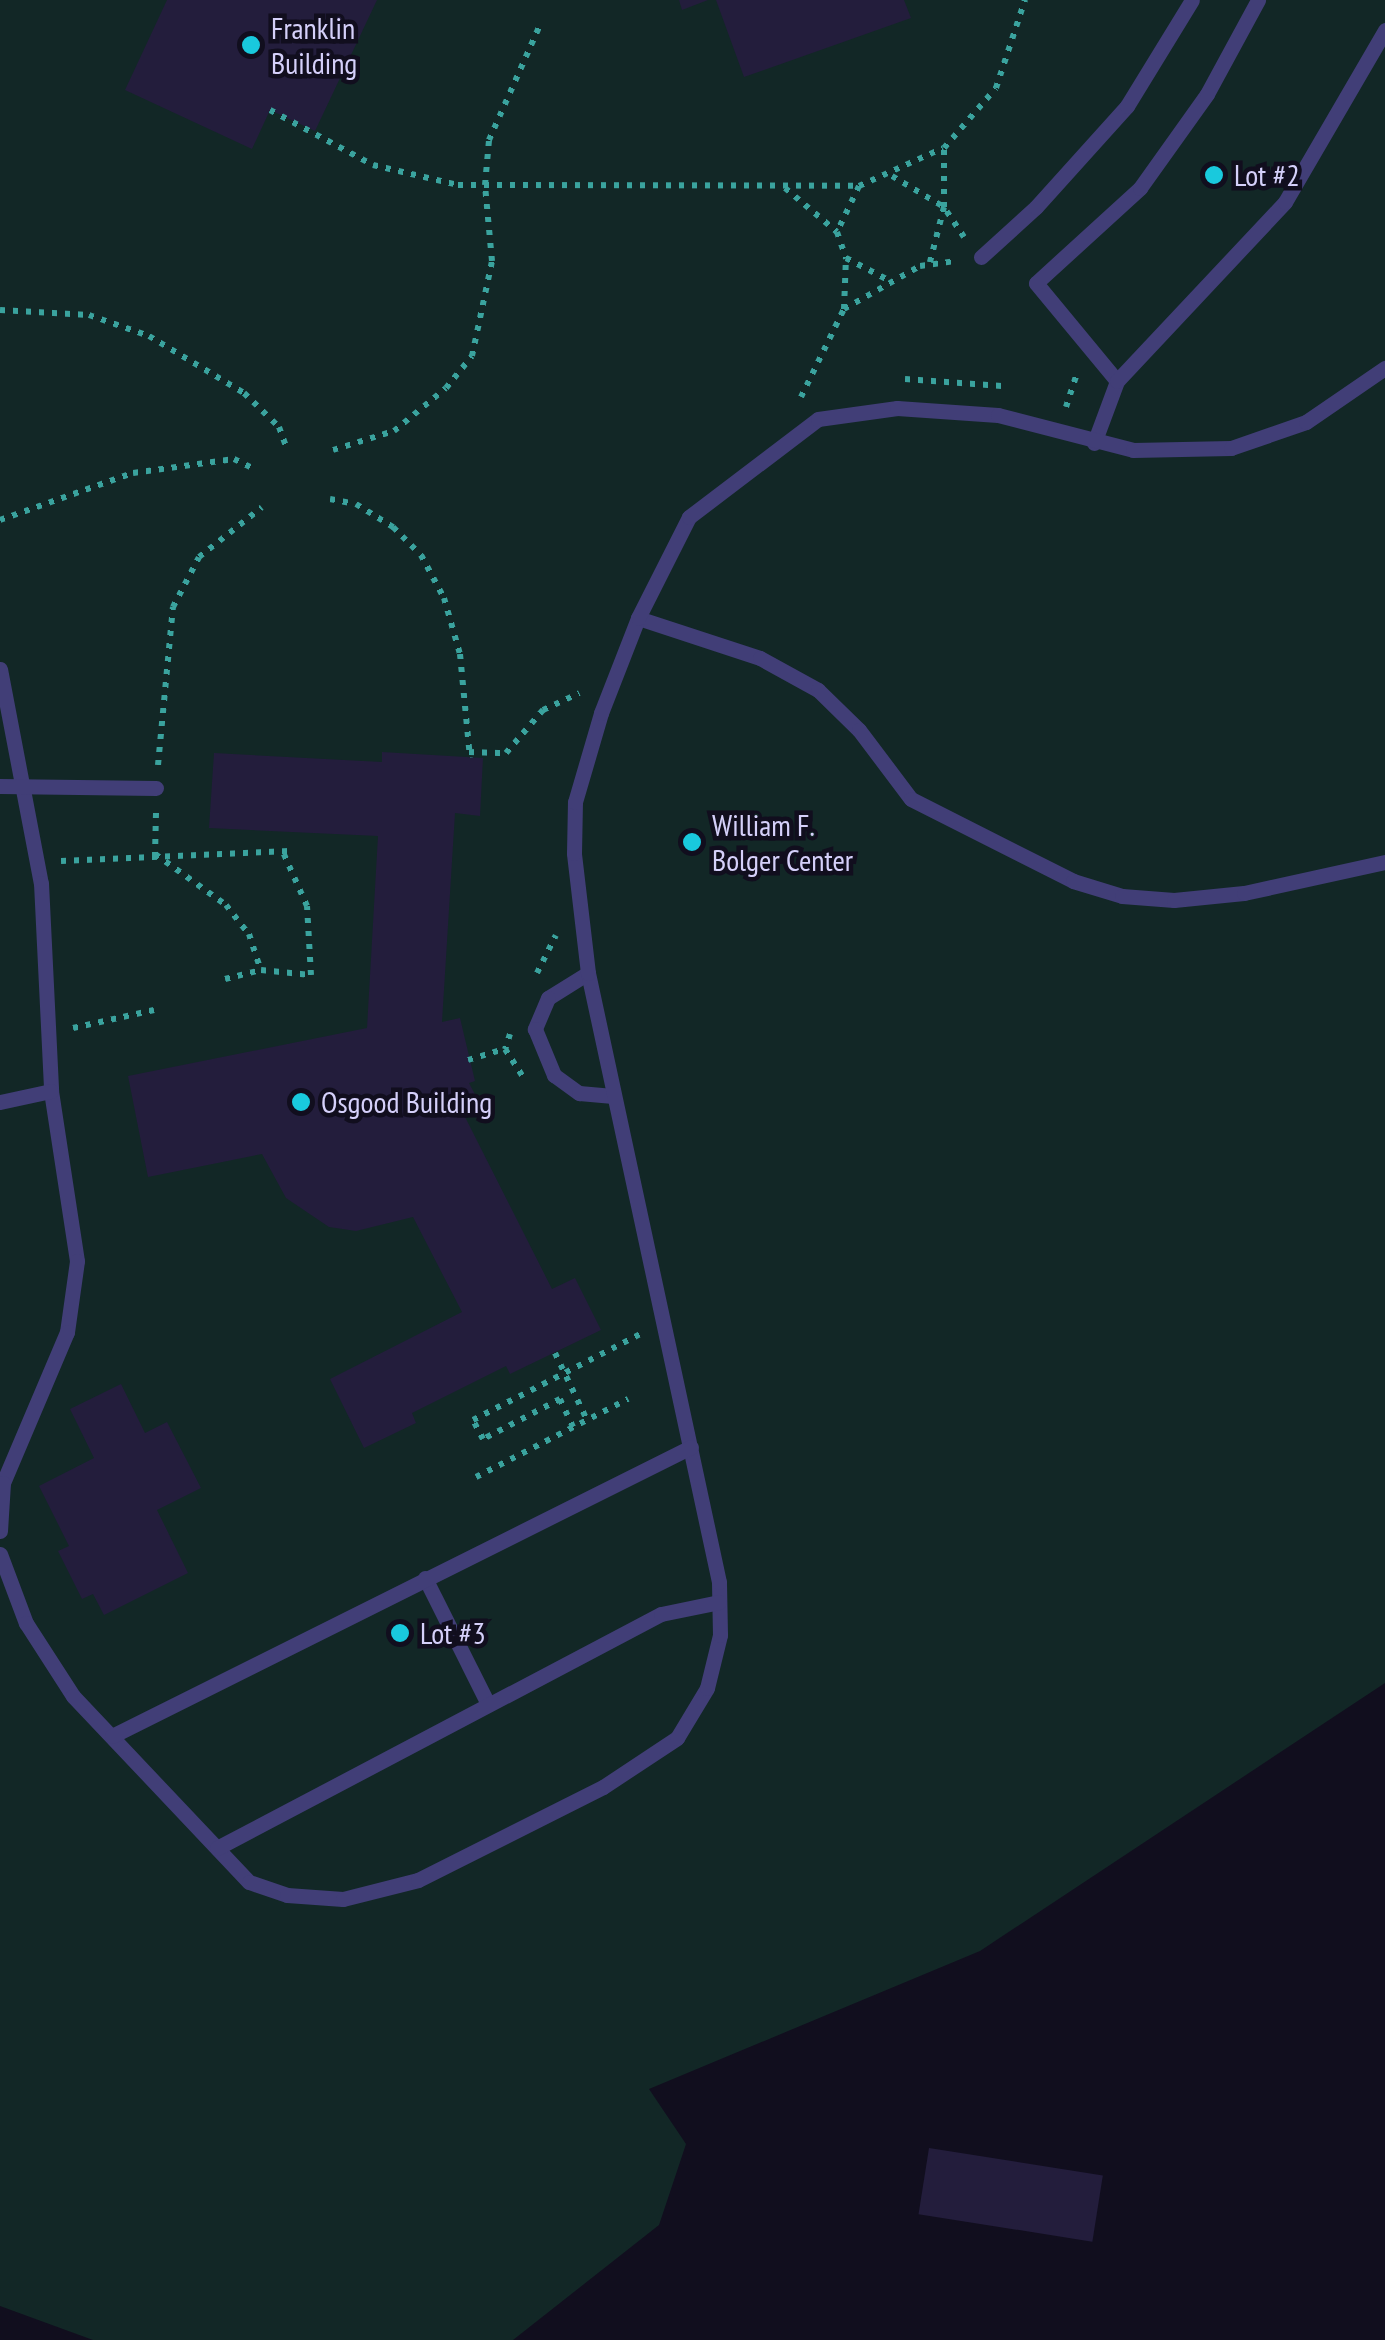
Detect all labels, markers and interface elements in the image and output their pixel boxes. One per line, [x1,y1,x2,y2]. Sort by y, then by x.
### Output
place label: Franklin Building [271,10,357,80]
marker: Franklin Building [240,34,262,56]
place label: Lot #2 [1234,157,1300,193]
marker: Lot #2 [1203,164,1225,186]
place label: William F. Bolger Center [712,807,853,878]
marker: William F. Bolger Center [681,831,703,853]
place label: Osgood Building [321,1084,492,1120]
marker: Osgood Building [290,1091,312,1113]
place label: Lot #3 [420,1615,486,1651]
marker: Lot #3 [389,1622,411,1644]

